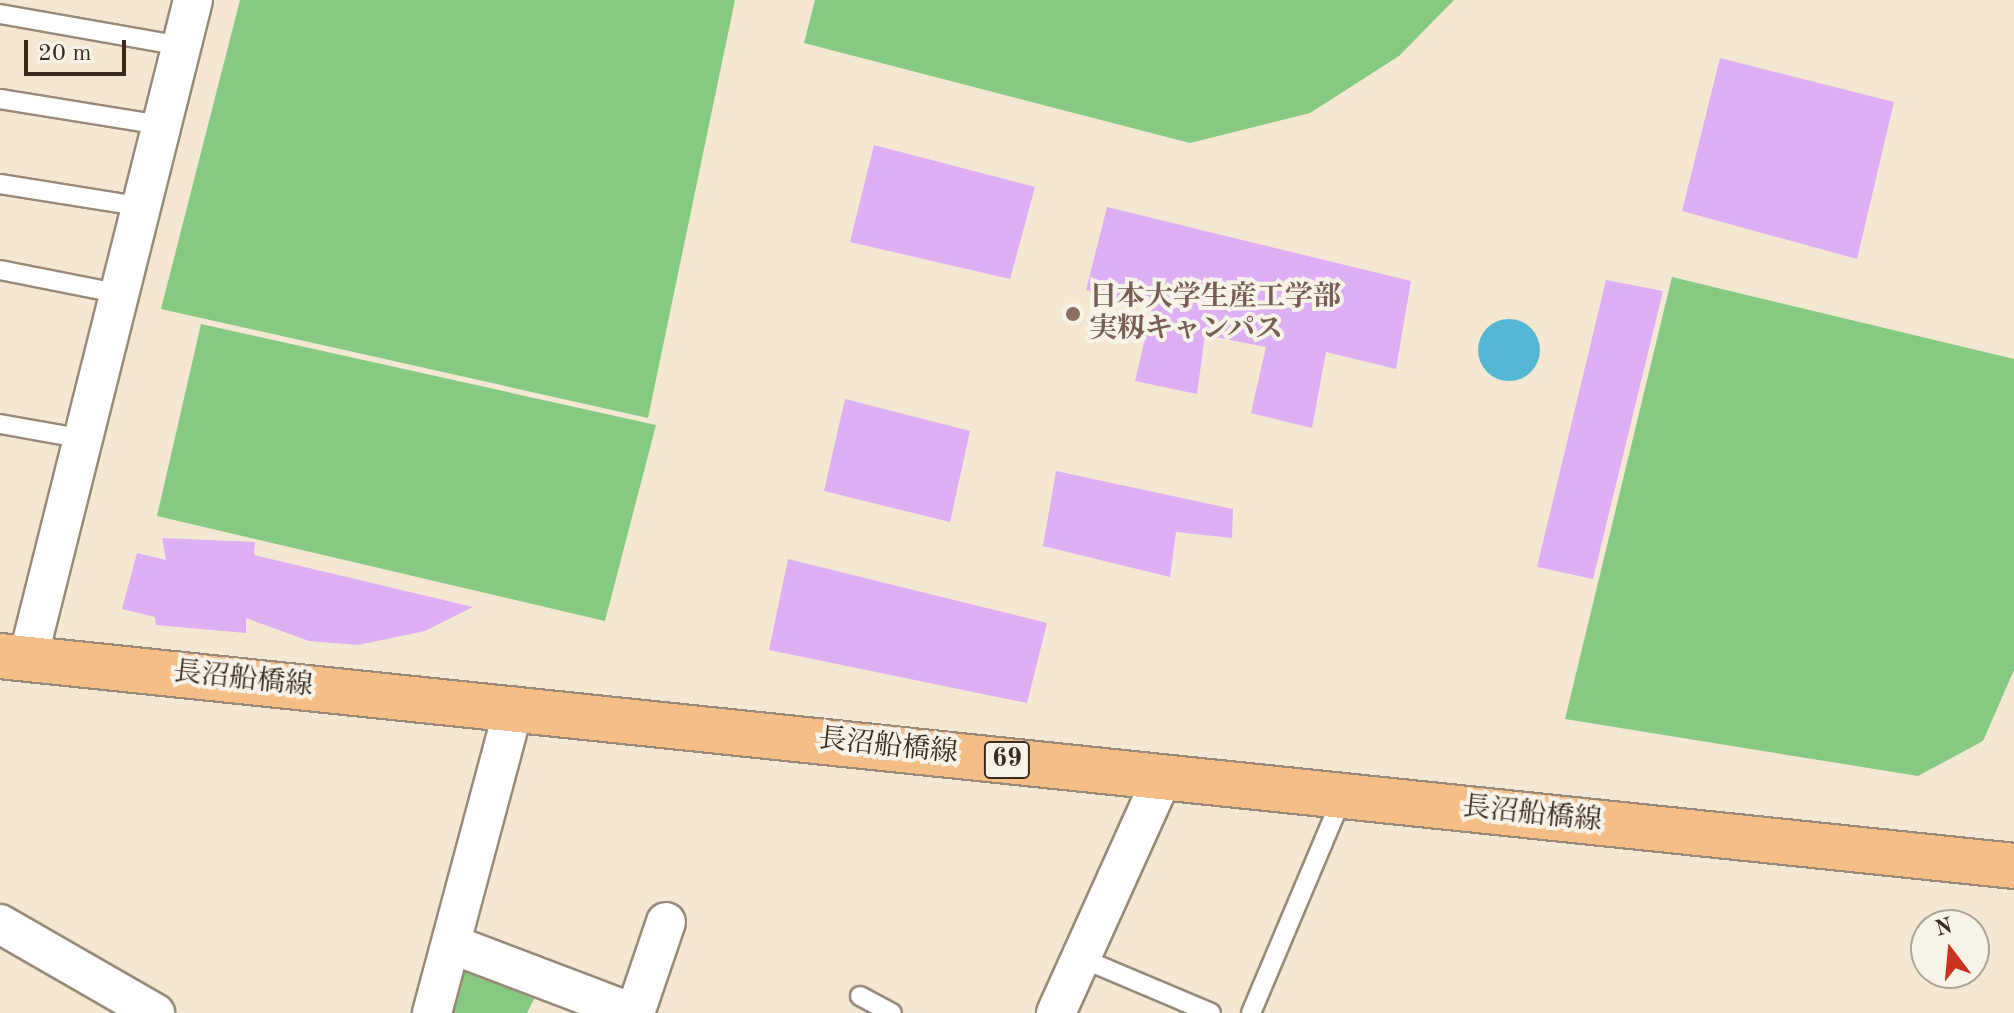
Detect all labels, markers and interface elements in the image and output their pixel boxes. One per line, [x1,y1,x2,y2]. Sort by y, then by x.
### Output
scale bar [28,24,130,74]
text: 20 m [38,42,92,66]
place label: 日本大学生産工学部 実籾キャンパス [1089,281,1341,347]
marker: 日本大学生産工学部 実籾キャンパス [1064,305,1082,323]
street label: 長沼船橋線 [172,656,314,704]
street label: 長沼船橋線 [817,723,959,771]
road number: 69 [983,738,1031,782]
street label: 長沼船橋線 [1461,791,1603,839]
north arrow [1910,909,1990,989]
text: N [1933,915,1955,941]

